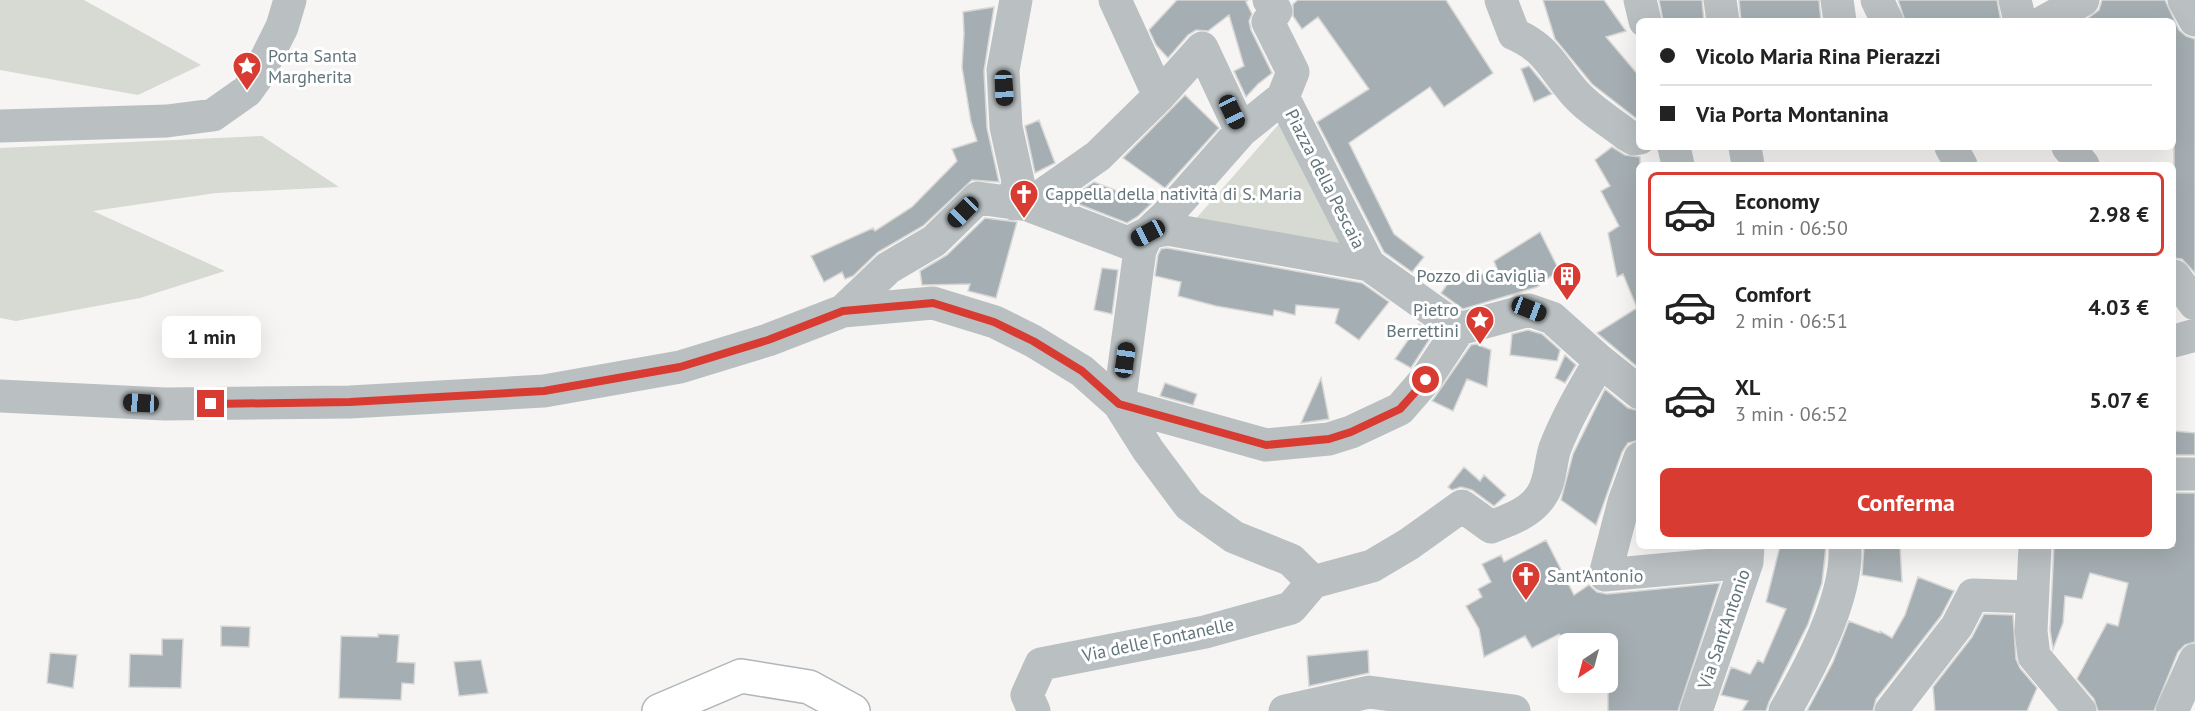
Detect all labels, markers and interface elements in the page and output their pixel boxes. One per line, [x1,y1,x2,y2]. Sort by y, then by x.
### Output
text: Vicolo Maria Rina Pierazzi [1696,42,1941,70]
place label: Porta Santa Margherita [268,44,357,88]
place icon: Porta Santa Margherita [231,50,263,92]
car [994,70,1014,106]
car [1216,92,1248,132]
text: Via Porta Montanina [1696,100,1889,128]
street label: Piazza della Pescaia [1280,105,1371,252]
church icon: Cappella della natività di S. Maria [1008,178,1040,220]
place label: Cappella della natività di S. Maria [1045,182,1302,205]
icon: car [1663,187,1717,241]
text: Economy [1735,187,1819,215]
car [944,193,982,231]
text: 2.98 € [2088,200,2149,228]
text: 1 min · 06:50 [1735,215,1848,241]
car [1128,217,1168,249]
building icon: Pozzo di Caviglia [1551,260,1583,302]
place label: Pozzo di Caviglia [1417,264,1546,287]
icon: car [1663,280,1717,334]
text: Comfort [1735,280,1811,308]
text: 4.03 € [2088,293,2149,321]
car [1509,294,1549,324]
place label: Pietro Berrettini [1386,298,1459,342]
place icon: Pietro Berrettini [1464,304,1496,346]
text: 2 min · 06:51 [1735,308,1848,334]
callout: 1 min [162,317,260,359]
text: 1 min [187,324,236,350]
car [1114,341,1136,379]
route start [1412,366,1439,393]
icon: car [1663,373,1717,427]
text: XL [1735,373,1760,401]
text: 5.07 € [2089,386,2149,414]
route end [197,390,224,417]
car [123,393,159,413]
text: 3 min · 06:52 [1735,401,1848,427]
button: Conferma [1660,468,2152,537]
church icon: Sant'Antonio [1510,560,1542,602]
place label: Sant'Antonio [1547,564,1643,587]
street label: Via Sant'Antonio [1692,566,1755,693]
street label: Via delle Fontanelle [1079,612,1236,667]
north arrow [1558,633,1618,693]
map controls [1558,633,1618,693]

